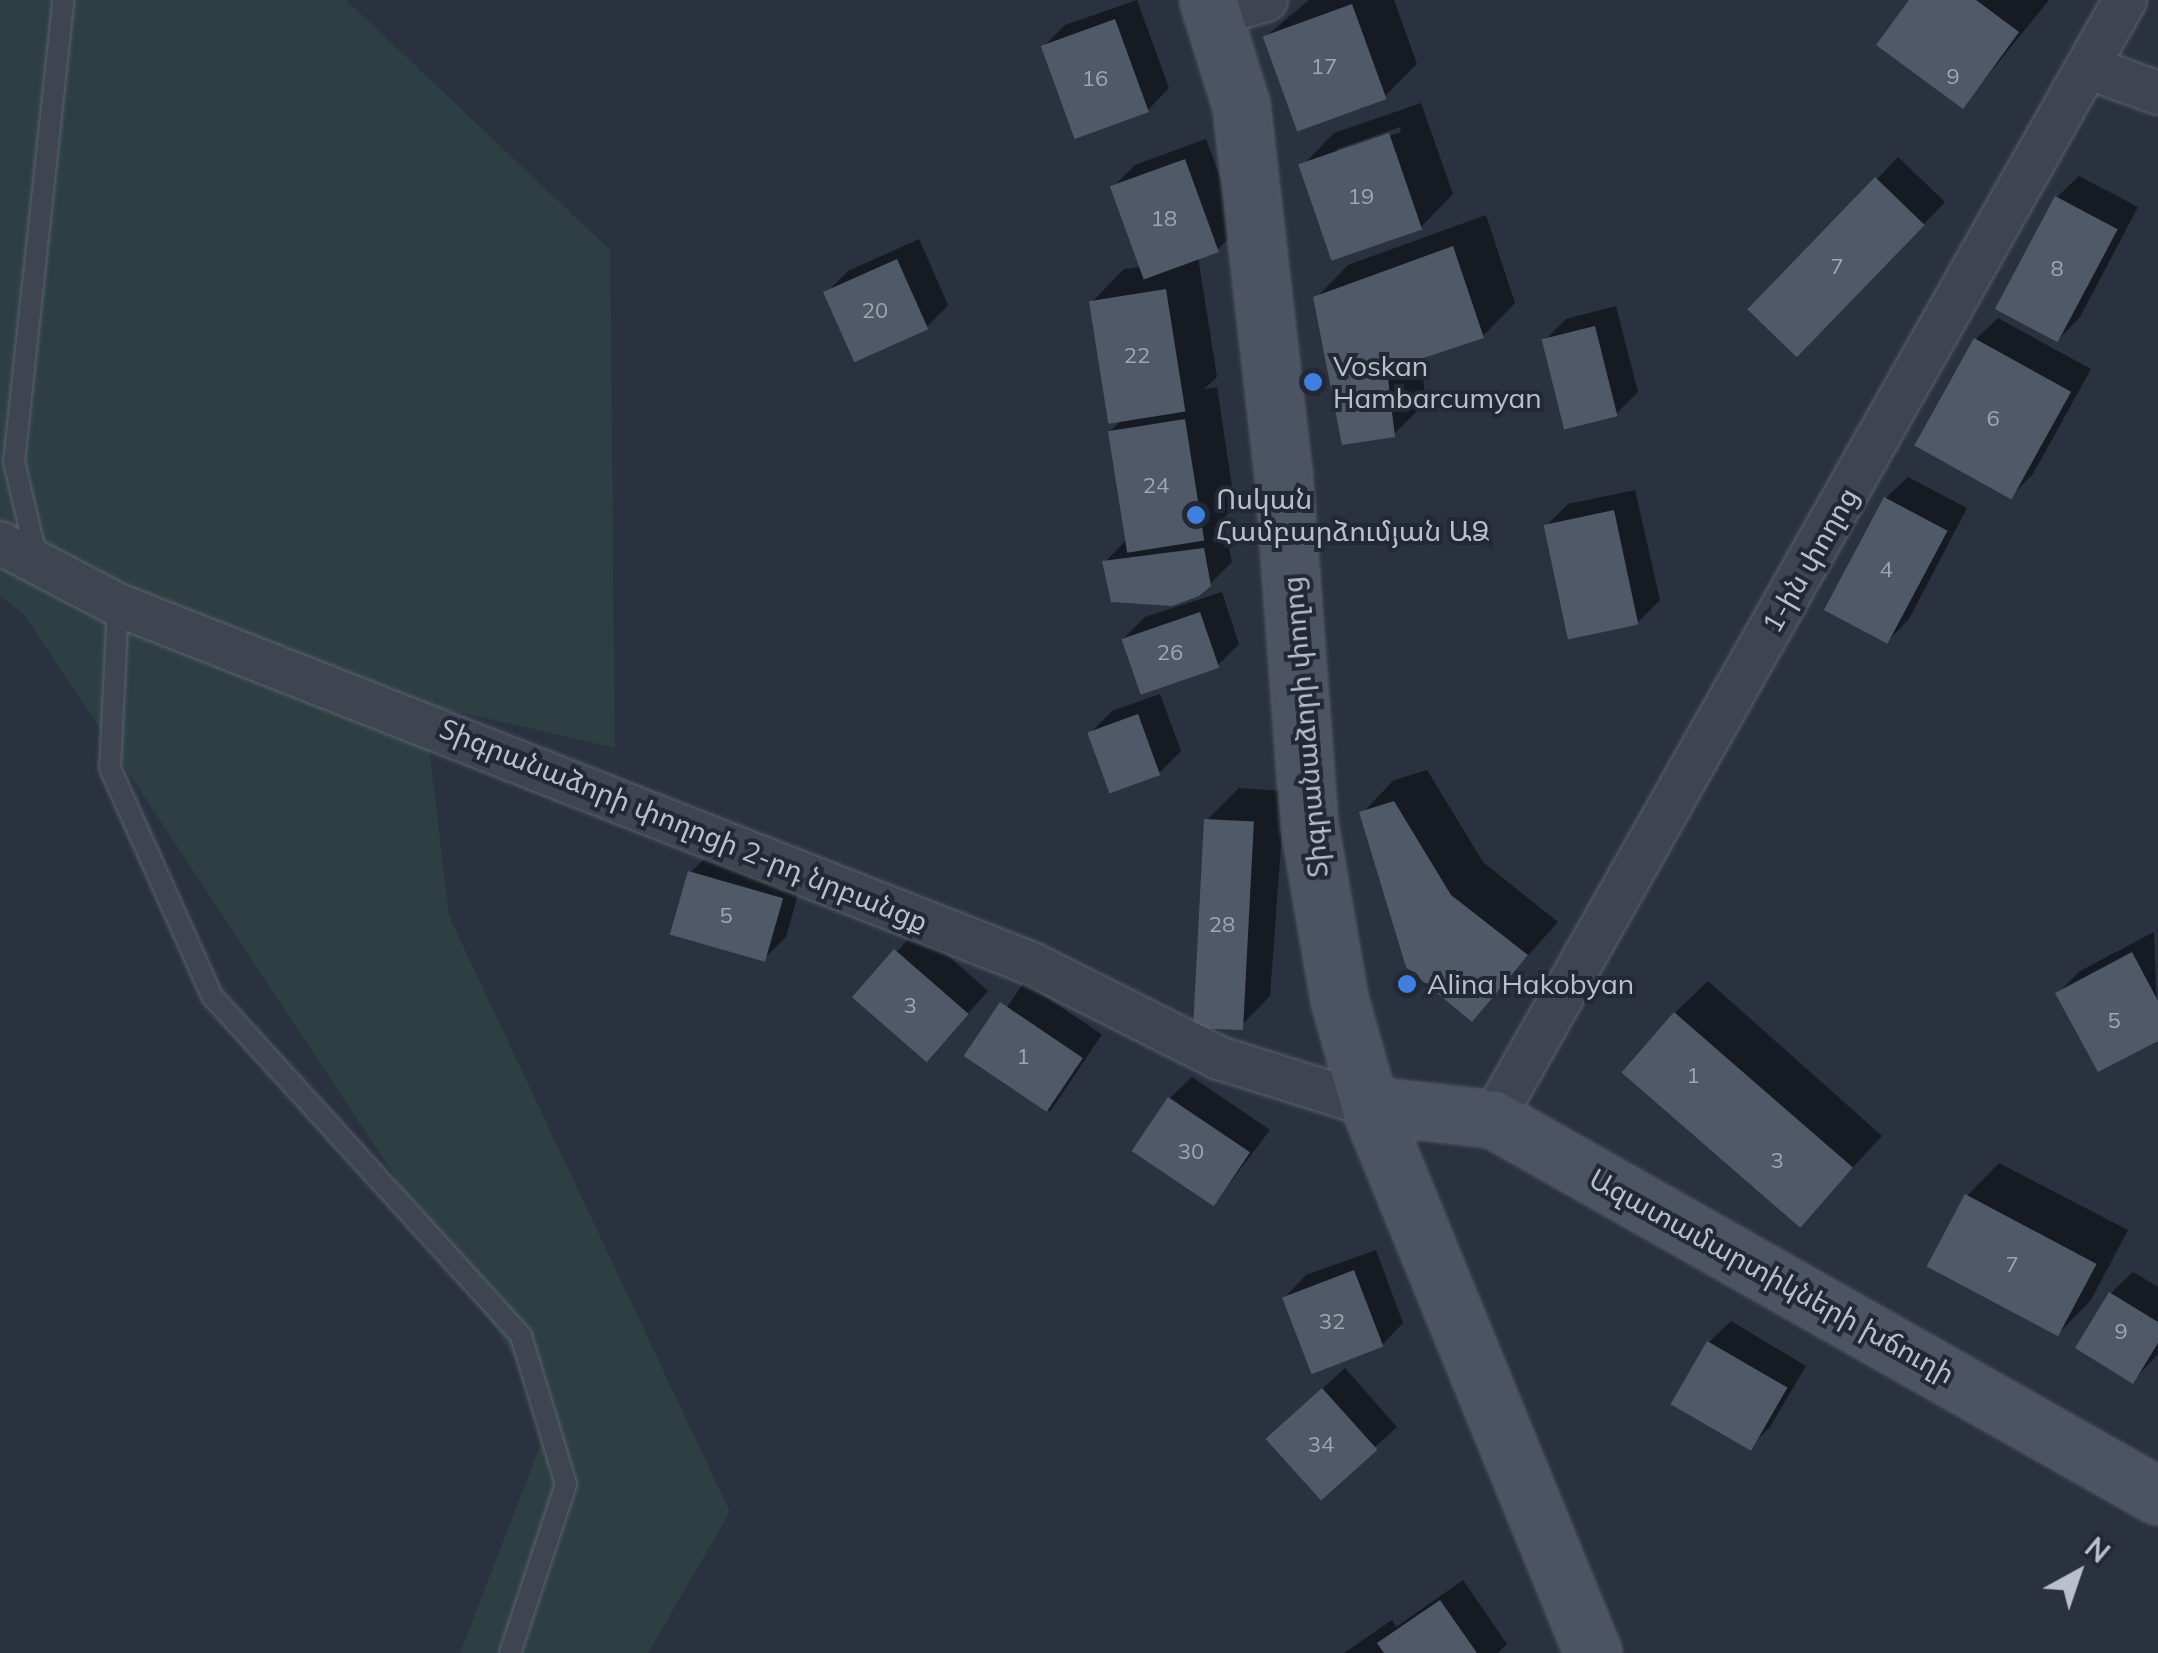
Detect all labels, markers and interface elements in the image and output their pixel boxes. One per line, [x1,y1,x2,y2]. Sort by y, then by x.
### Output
house number: 17 [1311,54,1337,80]
house number: 9 [1946,64,1960,90]
house number: 16 [1082,66,1108,92]
house number: 19 [1348,184,1374,210]
house number: 18 [1151,206,1177,232]
house number: 7 [1830,254,1844,280]
house number: 8 [2050,256,2064,282]
house number: 20 [862,298,888,324]
house number: 22 [1124,343,1150,369]
place label: Voskan Hambarcumyan [1333,349,1542,415]
marker: Voskan Hambarcumyan [1302,371,1324,393]
house number: 6 [1986,406,2000,432]
house number: 24 [1143,473,1169,499]
street label: 1-ին փողոց [1755,481,1865,639]
place label: Ոսկան Համբարձումյան ԱՁ [1216,482,1490,548]
marker: Ոսկան Համբարձումյան ԱՁ [1185,504,1207,526]
house number: 4 [1879,557,1893,583]
street label: Տիգրանաձորի փողոց [1275,575,1335,879]
house number: 26 [1157,640,1183,666]
street label: Տիգրանաձորի փողոցի 2-րդ նրբանցք [435,711,933,939]
house number: 5 [719,903,733,929]
house number: 28 [1209,912,1235,938]
place label: Alina Hakobyan [1427,967,1634,1001]
marker: Alina Hakobyan [1396,973,1418,995]
house number: 3 [903,993,917,1019]
house number: 5 [2107,1008,2121,1034]
house number: 1 [1016,1044,1030,1070]
house number: 1 [1686,1063,1700,1089]
house number: 30 [1178,1139,1204,1165]
house number: 3 [1770,1148,1784,1174]
street label: Ազատամարտիկների խճուղի [1584,1161,1960,1391]
house number: 7 [2005,1252,2019,1278]
house number: 32 [1319,1309,1345,1335]
house number: 9 [2114,1319,2128,1345]
house number: 34 [1308,1432,1334,1458]
north arrow [2028,1523,2128,1623]
text: N [2078,1529,2117,1570]

